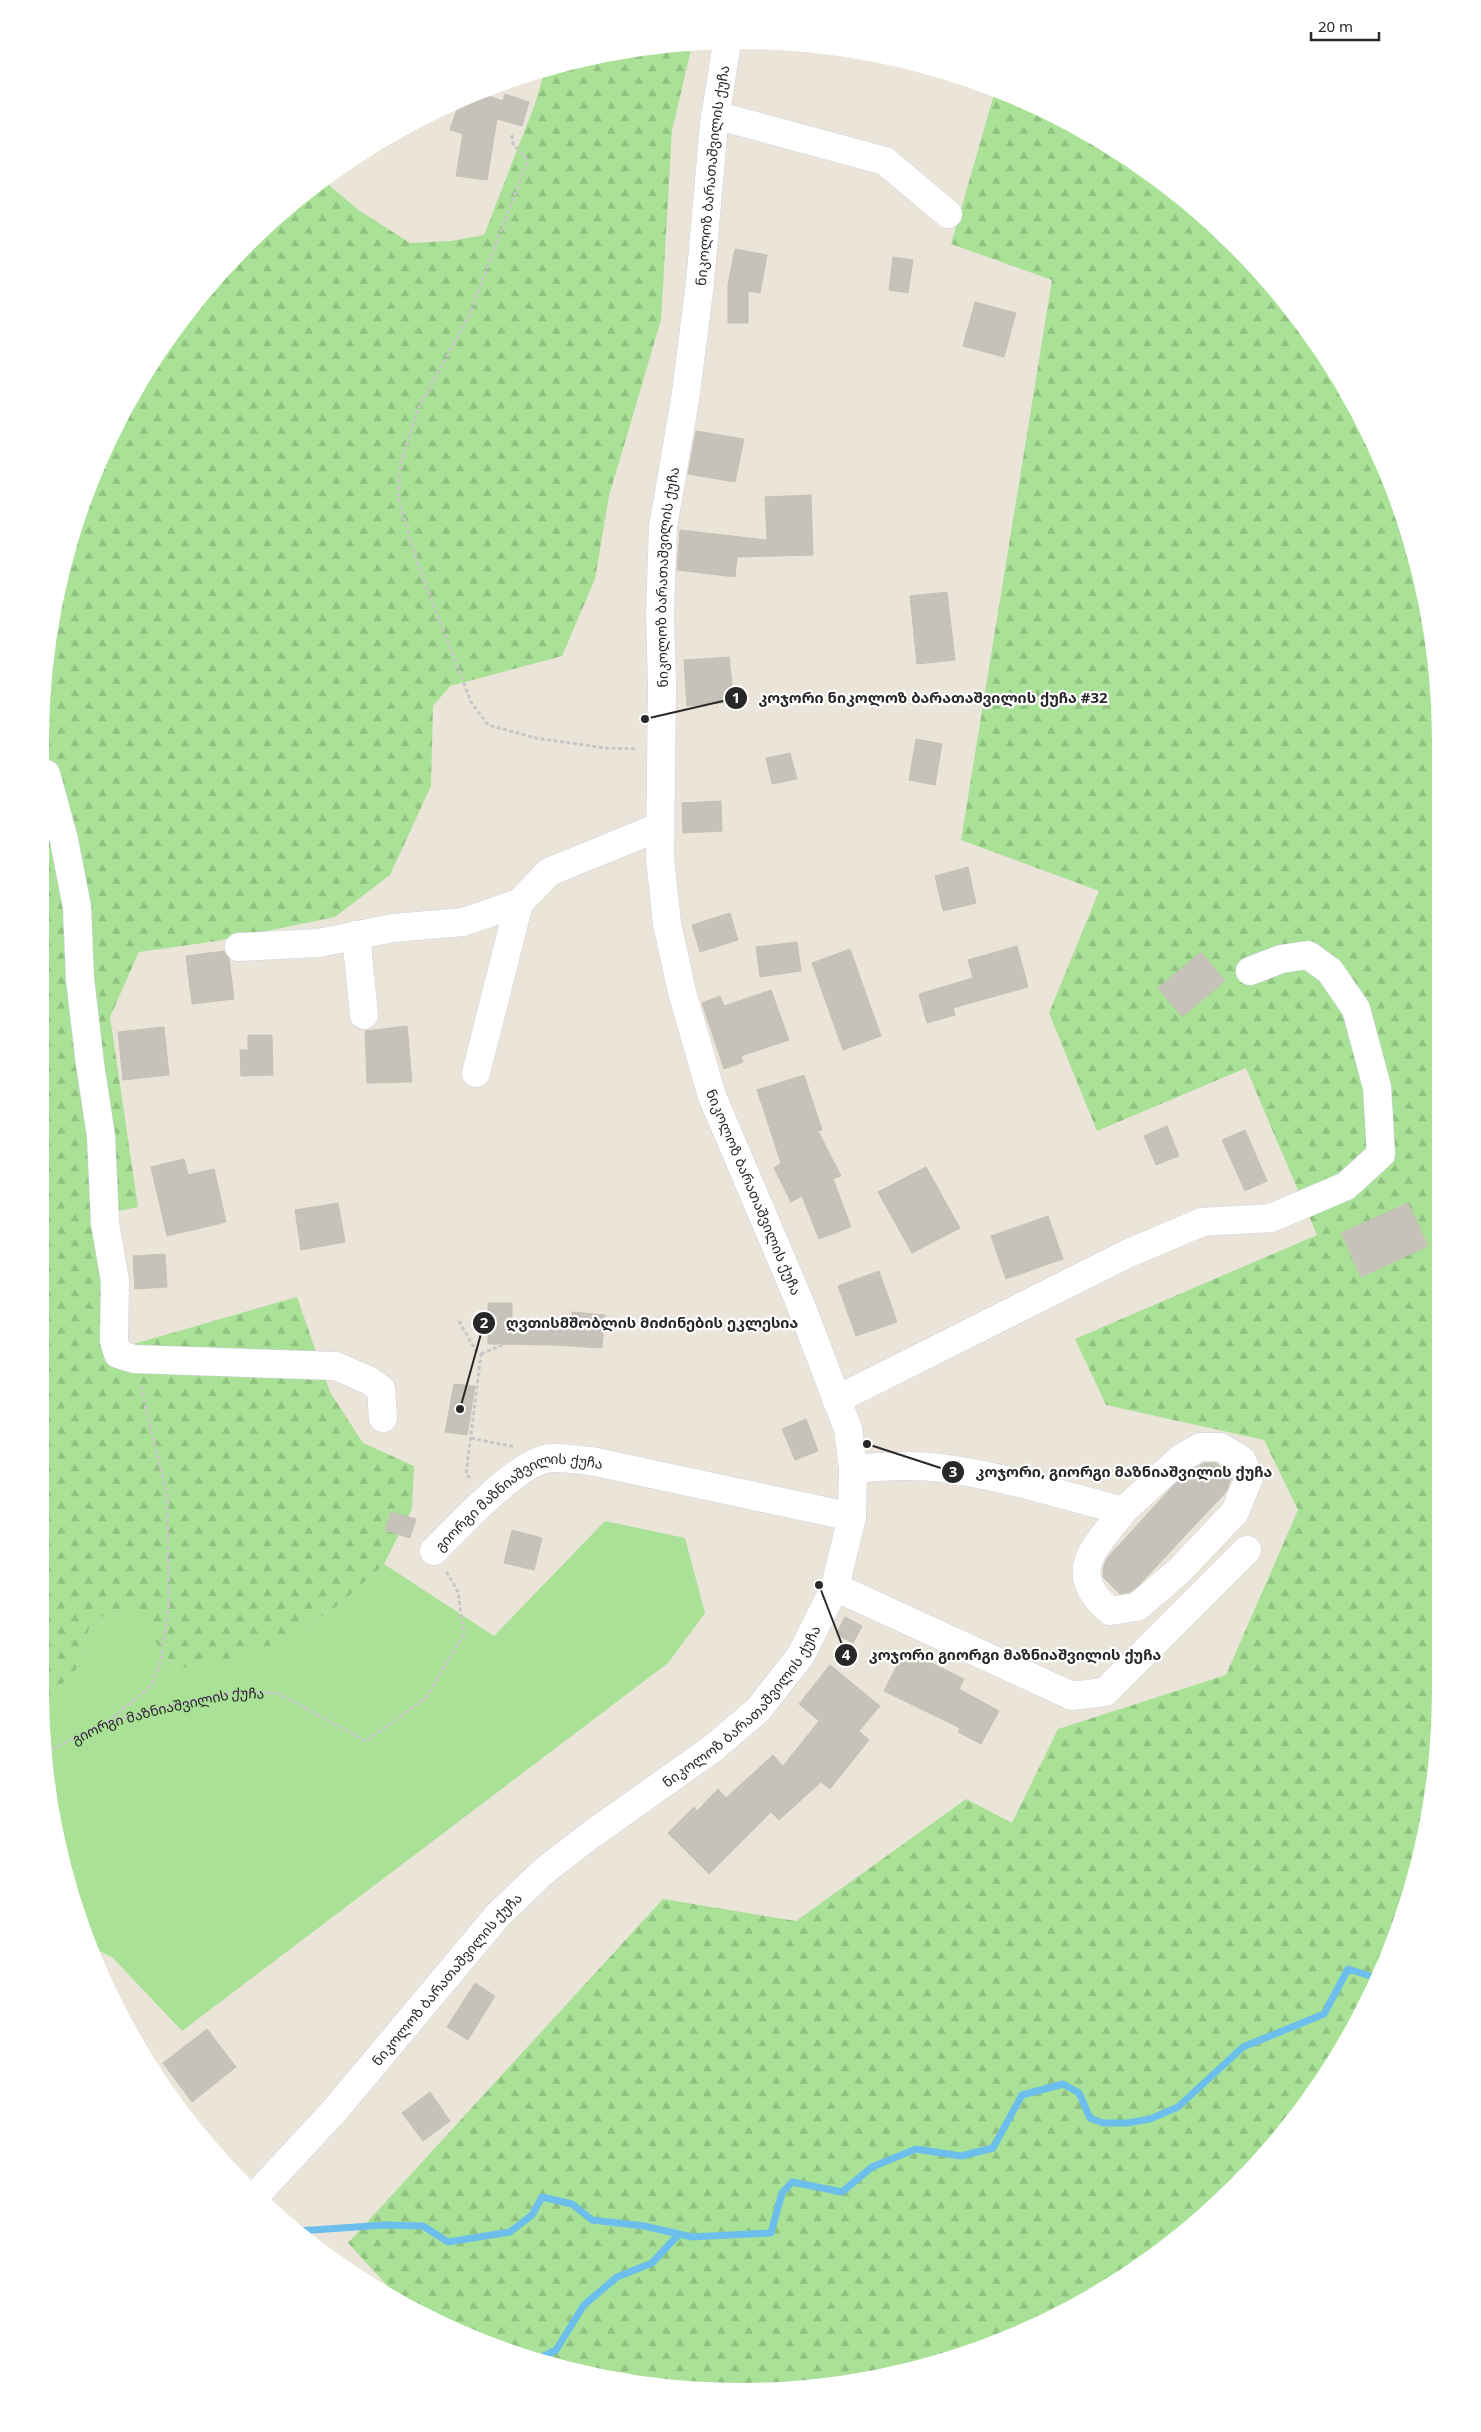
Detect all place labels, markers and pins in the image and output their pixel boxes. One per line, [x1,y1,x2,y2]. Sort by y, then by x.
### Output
callout: კოჯორი ნიკოლოზ ბარათაშვილის ქუჩა #32 [723,683,1118,713]
callout: ღვთისმშობლის მიძინების ეკლესია [471,1308,808,1338]
callout: კოჯორი, გიორგი მაზნიაშვილის ქუჩა [940,1457,1282,1487]
callout: კოჯორი გიორგი მაზნიაშვილის ქუჩა [834,1640,1171,1670]

